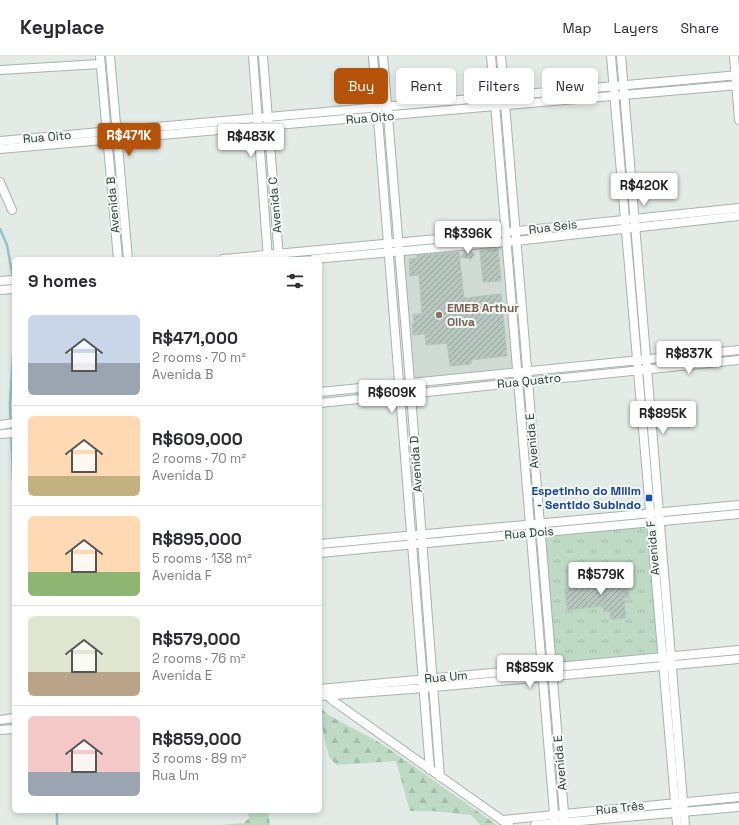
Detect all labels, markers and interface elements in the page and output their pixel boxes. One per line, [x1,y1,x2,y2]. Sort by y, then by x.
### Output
text: Keyplace [20,15,104,40]
text: Map [562,19,592,37]
text: Layers [614,19,658,37]
text: Share [680,19,719,37]
chip: Buy [334,68,388,104]
chip: Rent [396,68,456,104]
chip: Filters [464,68,534,104]
chip: New [542,68,598,104]
street label: Rua Oito [345,108,395,128]
pin: R$471K [96,123,162,157]
pin: R$483K [218,124,284,158]
street label: Rua Oito [22,127,72,147]
text: R$471K [107,127,151,144]
text: R$483K [227,128,275,145]
pin: R$420K [611,173,677,207]
street label: Avenida B [103,176,123,234]
street label: Avenida C [265,176,285,234]
text: R$420K [620,177,668,194]
street label: Rua Seis [528,216,578,238]
pin: R$396K [435,221,501,255]
text: R$396K [444,225,492,242]
text: 9 homes [28,270,97,292]
icon: filters [284,270,306,292]
place label: EMEB Arthur Oliva [447,300,519,330]
marker: EMEB Arthur Oliva [434,310,444,320]
text: R$471,000 [152,327,238,349]
icon: home [60,331,108,379]
pin: R$837K [656,341,722,375]
text: R$837K [665,345,713,362]
text: 2 rooms · 70 m² [152,349,246,366]
text: Avenida B [152,366,213,383]
street label: Rua Quatro [496,370,562,392]
pin: R$609K [359,380,425,414]
text: R$609K [368,384,416,401]
pin: R$895K [630,401,696,435]
text: R$895K [639,405,687,422]
street label: Avenida E [522,412,542,469]
text: R$609,000 [152,428,243,450]
icon: home [60,432,108,480]
street label: Avenida D [406,435,426,493]
text: 2 rooms · 70 m² [152,450,246,467]
text: Avenida D [152,467,213,484]
place label: Espetinho do Milim - Sentido Subindo [531,483,641,513]
marker: Espetinho do Milim - Sentido Subindo [644,493,654,503]
street label: Avenida F [643,519,663,576]
street label: Rua Dois [504,523,554,543]
text: R$895,000 [152,528,242,550]
icon: home [60,532,108,580]
text: 5 rooms · 138 m² [152,550,252,567]
pin: R$579K [568,562,634,596]
text: R$579K [577,566,625,583]
text: Avenida F [152,567,212,584]
text: R$579,000 [152,628,241,650]
icon: home [60,632,108,680]
text: 2 rooms · 76 m² [152,650,246,667]
pin: R$859K [497,655,563,689]
text: R$859K [506,659,554,676]
text: Avenida E [152,667,212,684]
street label: Rua Um [424,667,468,687]
text: R$859,000 [152,728,242,750]
icon: home [60,732,108,780]
street label: Avenida E [550,734,570,791]
text: 3 rooms · 89 m² [152,750,246,767]
text: Rua Um [152,767,199,784]
street label: Rua Três [595,798,645,818]

